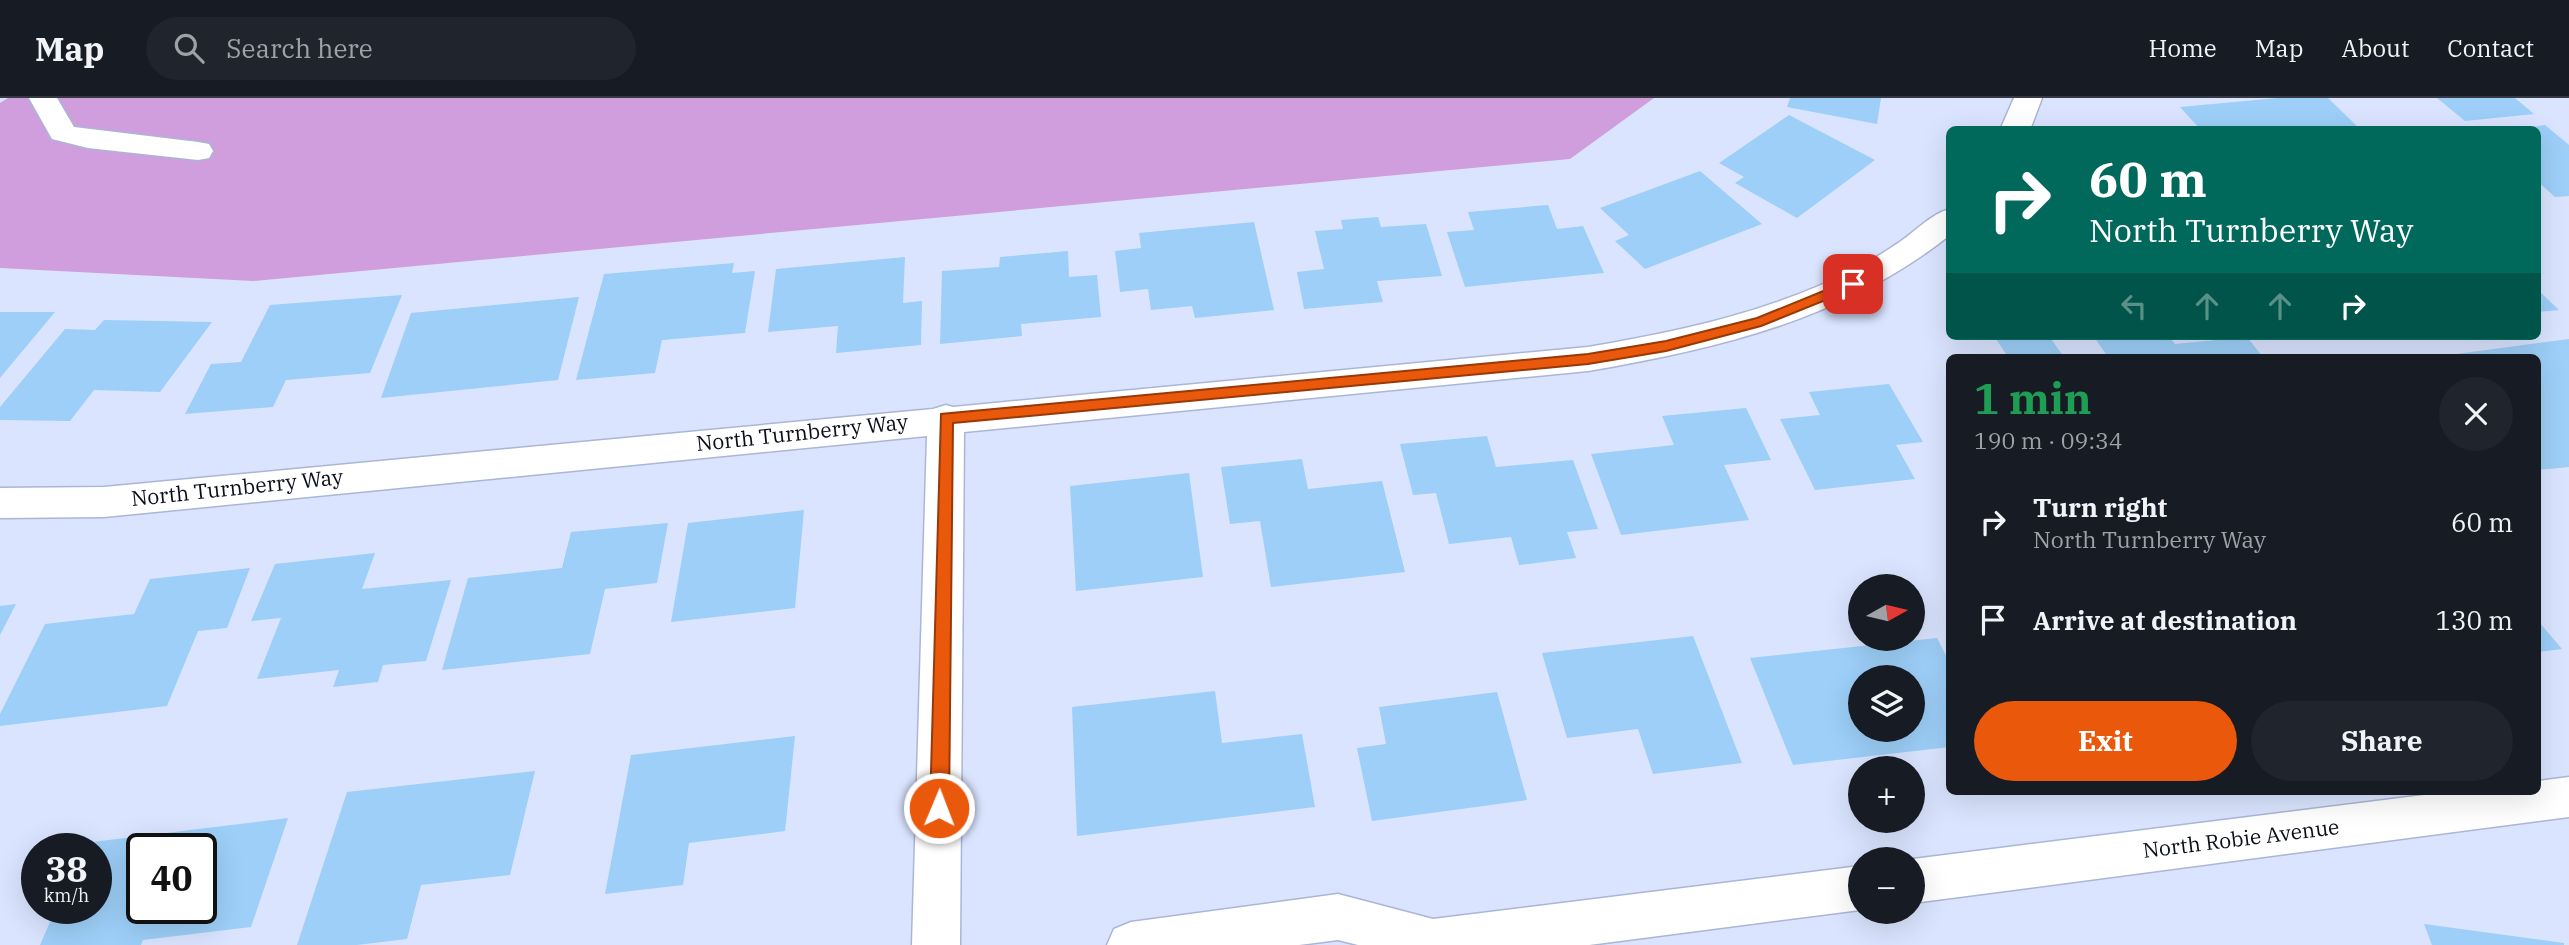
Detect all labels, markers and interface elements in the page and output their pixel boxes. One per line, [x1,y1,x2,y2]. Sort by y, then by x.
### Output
search box [146,17,636,80]
text: Map [35,27,104,70]
icon: search [170,29,208,67]
text: Search here [226,31,373,65]
text: Home [2149,32,2217,64]
text: Map [2255,32,2303,64]
text: About [2341,32,2409,64]
text: Contact [2447,32,2534,64]
text: 60 m [2089,147,2207,210]
icon: right [1974,154,2065,245]
text: North Turnberry Way [2089,209,2413,251]
pin [1823,254,1883,314]
icon: arrive [1834,265,1872,303]
icon: left [2115,287,2153,325]
icon: ahead [2188,287,2226,325]
icon: ahead [2261,287,2299,325]
icon: right [2334,287,2372,325]
text: 1 min [1974,371,2092,426]
button: close [2439,377,2513,451]
street label: North Turnberry Way [695,407,910,457]
text: 190 m · 09:34 [1974,425,2123,455]
street label: North Turnberry Way [130,462,345,512]
text: Turn right [2033,490,2167,524]
icon: right [1974,503,2012,541]
text: 60 m [2451,505,2513,539]
text: North Turnberry Way [2033,524,2266,554]
north arrow [1848,574,1925,651]
map controls [1848,574,1925,924]
icon: arrive [1974,601,2012,639]
text: Arrive at destination [2033,603,2297,637]
text: 130 m [2435,603,2513,637]
button: layers [1848,665,1925,742]
button: Exit [1974,701,2237,781]
button: Share [2251,701,2513,781]
button: + [1848,756,1925,833]
position arrow [902,771,976,845]
street label: North Robie Avenue [2141,812,2341,864]
speed limit sign: 40 [126,833,217,924]
text: 38 [45,846,88,892]
button: − [1848,847,1925,924]
text: km/h [44,884,89,907]

